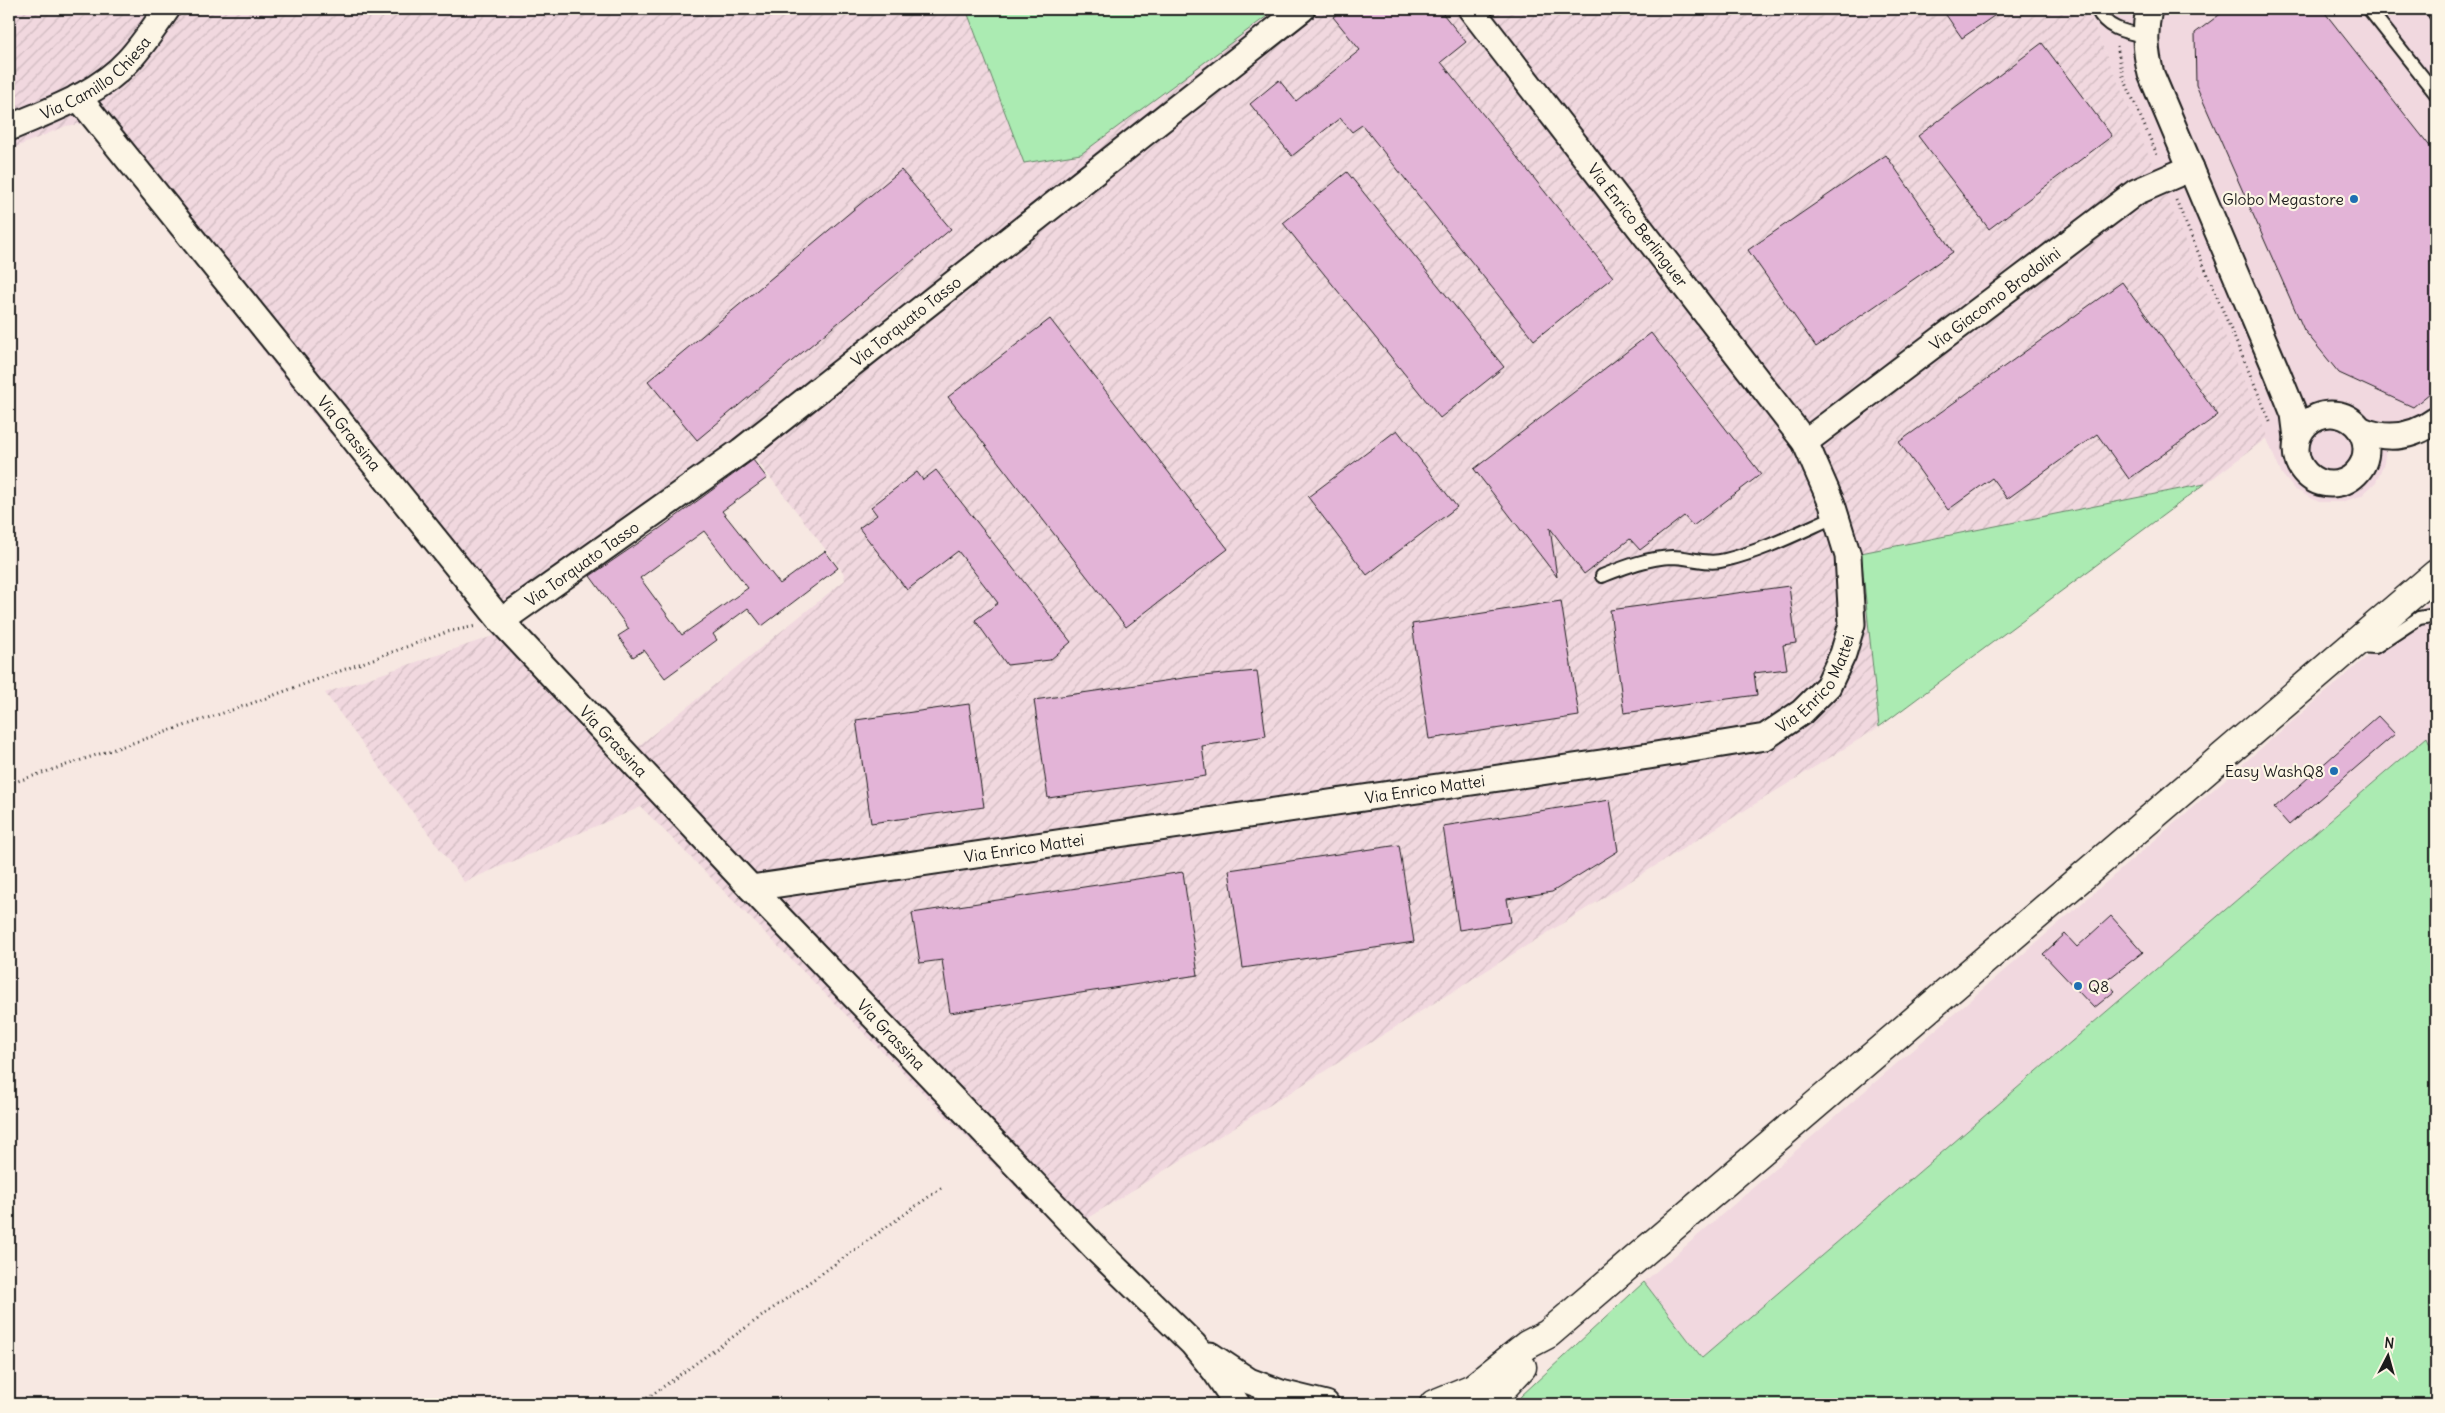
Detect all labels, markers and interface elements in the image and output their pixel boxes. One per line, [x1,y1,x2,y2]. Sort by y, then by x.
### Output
street label: Via Camillo Chiesa [37,32,155,124]
street label: Via Enrico Berlinguer [1584,159,1693,291]
place label: Globo Megastore [2222,189,2344,209]
marker: Globo Megastore [2348,193,2360,205]
street label: Via Giacomo Brodolini [1925,243,2064,354]
street label: Via Torquato Tasso [847,272,965,371]
street label: Via Grassina [313,392,385,475]
street label: Via Torquato Tasso [521,517,643,611]
street label: Via Enrico Mattei [1772,632,1858,737]
street label: Via Grassina [575,701,652,781]
place label: Easy WashQ8 [2225,761,2324,781]
marker: Easy WashQ8 [2328,765,2340,777]
street label: Via Enrico Mattei [1363,770,1486,808]
street label: Via Enrico Mattei [963,829,1085,867]
place label: Q8 [2088,976,2109,996]
marker: Q8 [2072,980,2084,992]
street label: Via Grassina [853,995,930,1074]
north arrow [2362,1330,2412,1380]
text: N [2384,1334,2395,1353]

